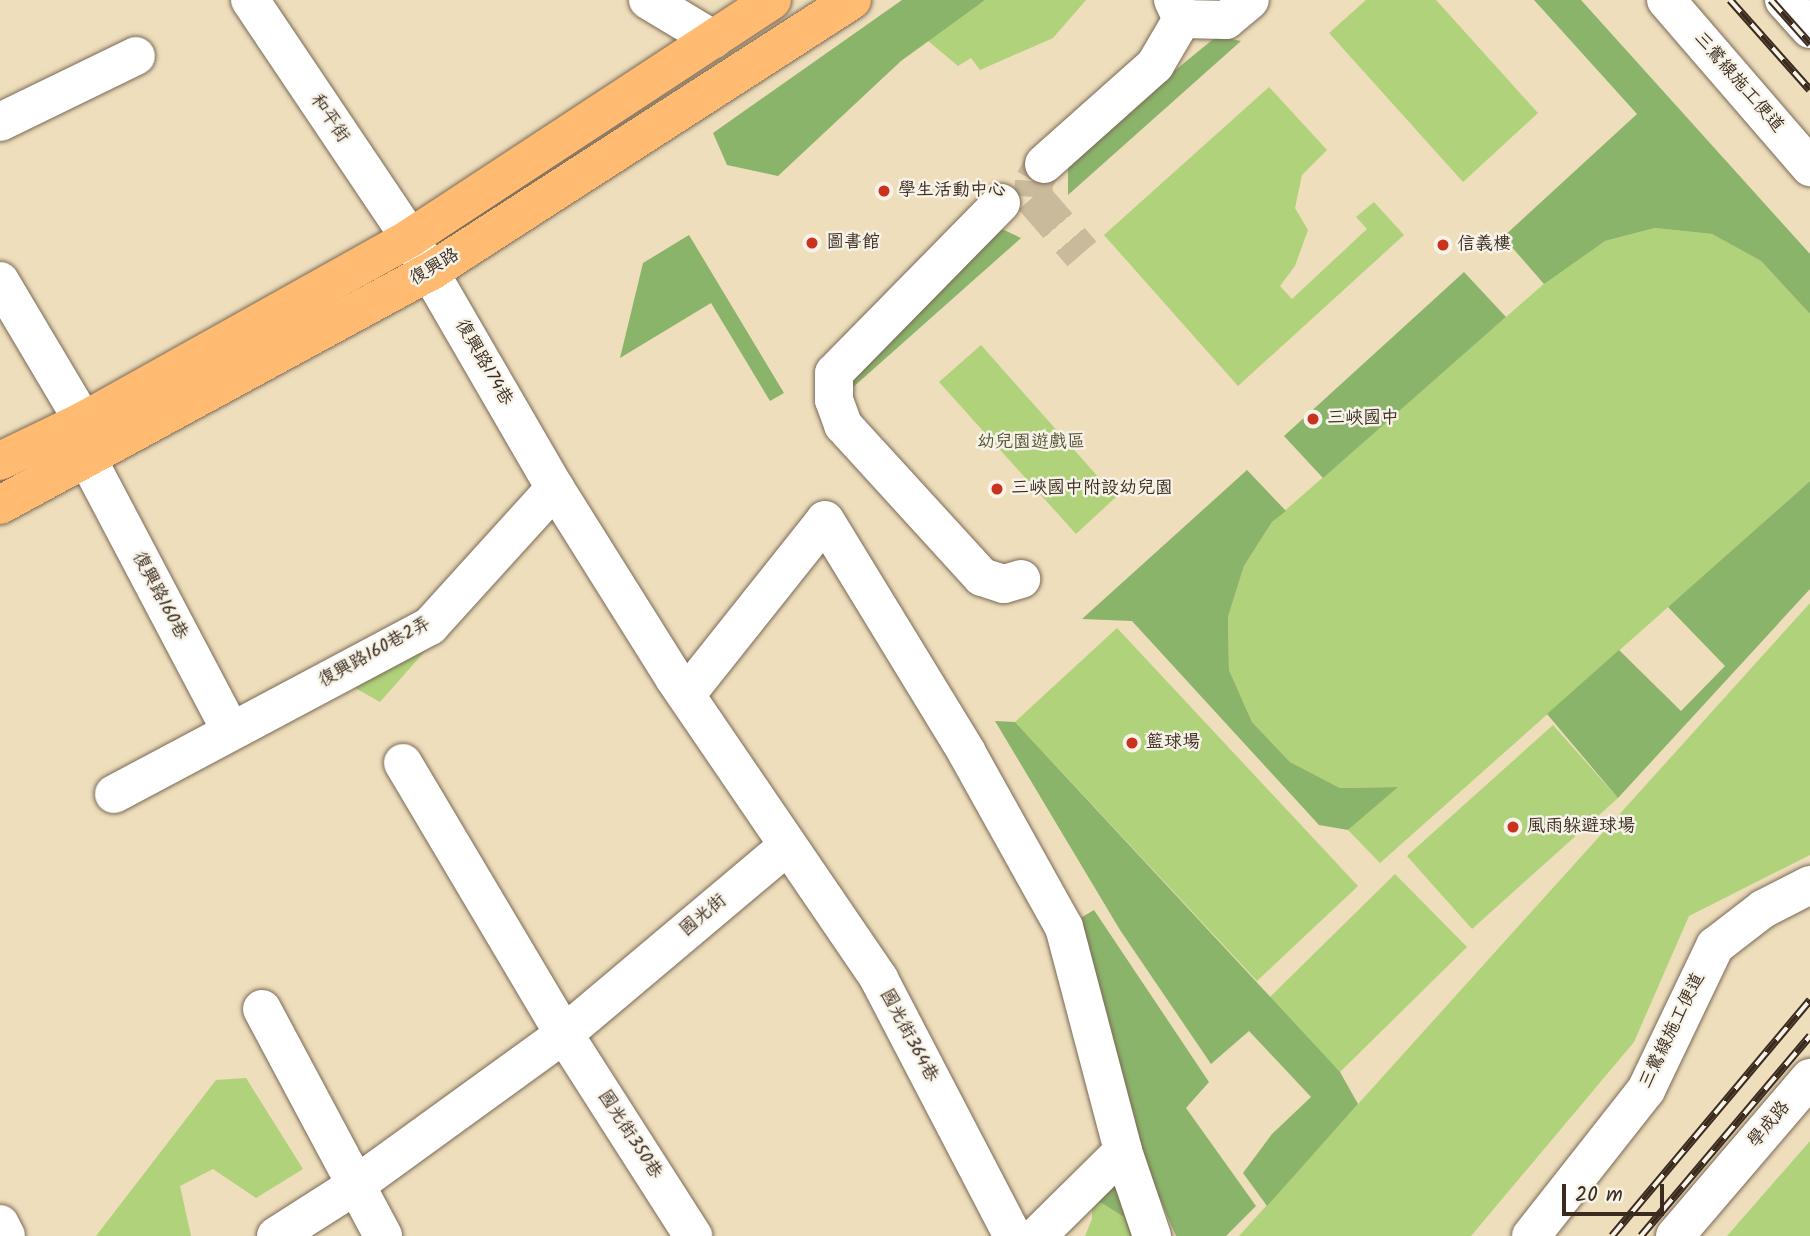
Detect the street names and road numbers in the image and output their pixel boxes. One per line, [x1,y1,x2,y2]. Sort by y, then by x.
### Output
street label: 三鶯線施工便道 [1689,28,1787,138]
street label: 和平街 [305,91,353,147]
street label: 復興路 [406,245,464,291]
street label: 復興路174巷 [450,316,516,410]
street label: 復興路160巷 [127,548,191,644]
street label: 復興路160巷2弄 [315,613,435,693]
street label: 國光街 [676,890,732,942]
street label: 三鶯線施工便道 [1636,970,1710,1092]
street label: 國光街364巷 [874,986,942,1086]
street label: 國光街350巷 [592,1087,666,1183]
street label: 學成路 [1744,1097,1796,1153]

